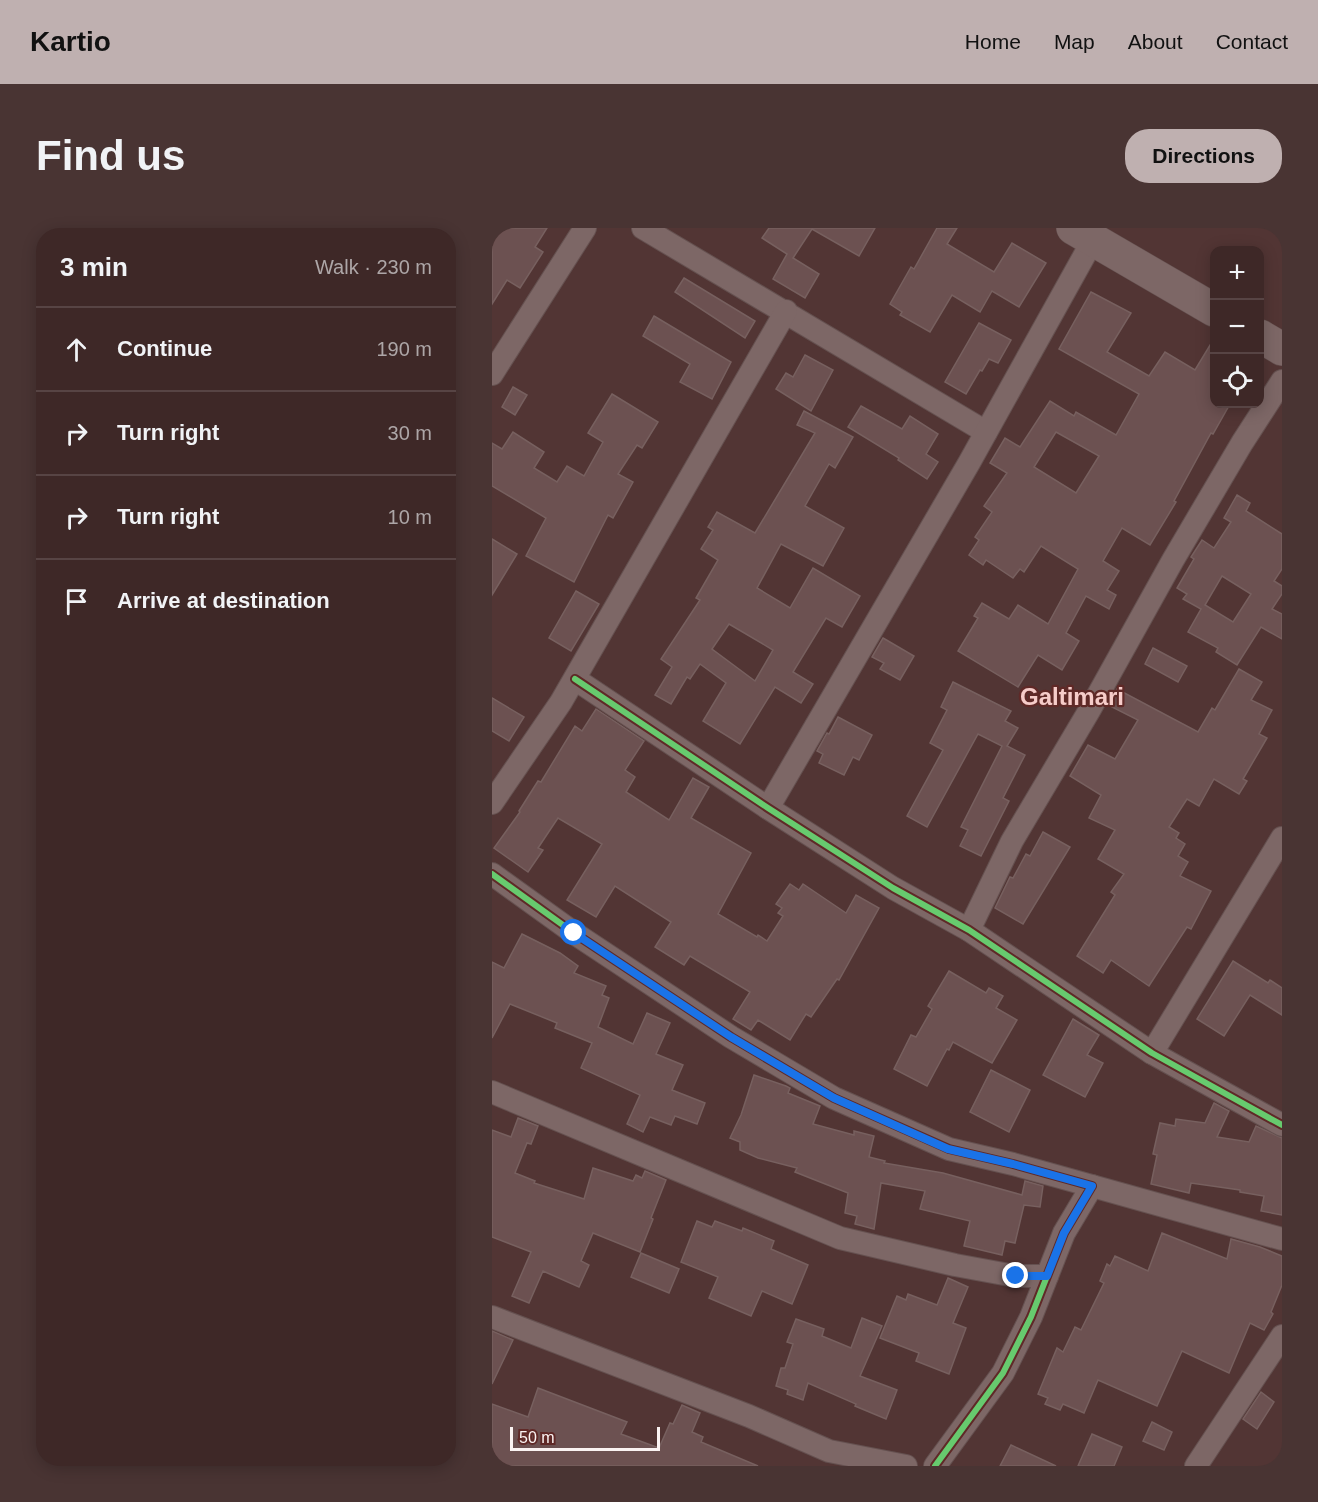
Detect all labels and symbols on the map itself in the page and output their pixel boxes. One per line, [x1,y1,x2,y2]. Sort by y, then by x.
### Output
district label: Galtimari [1020,683,1124,710]
route start [560,919,586,945]
route end [1002,1262,1028,1288]
scale bar [510,1424,660,1452]

